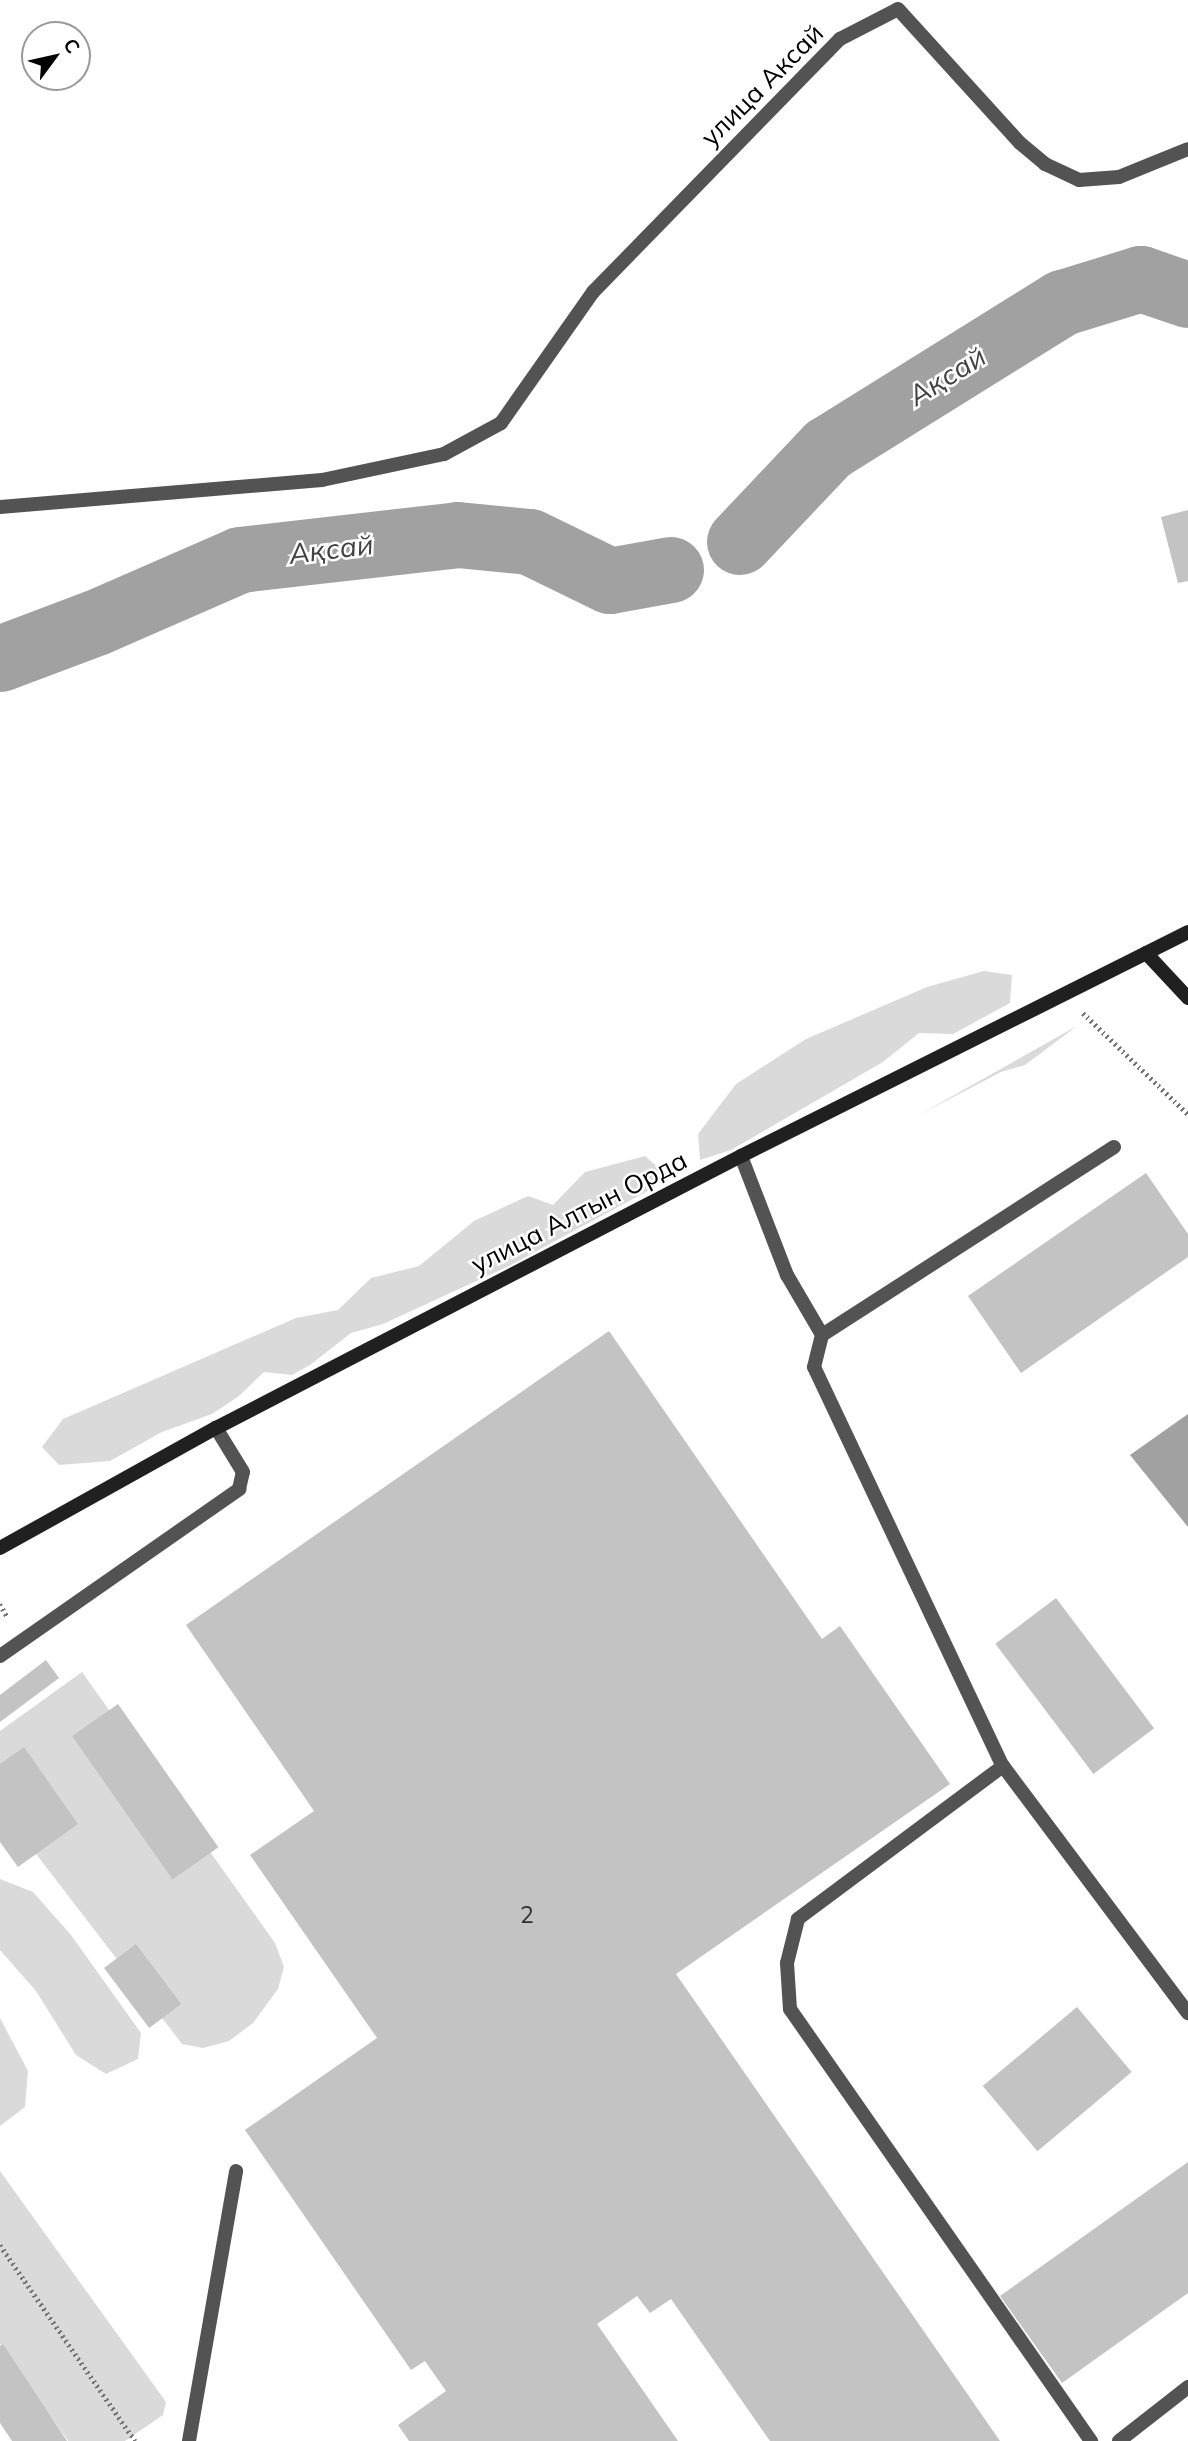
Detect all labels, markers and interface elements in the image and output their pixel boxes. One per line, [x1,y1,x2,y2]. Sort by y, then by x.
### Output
street label: улица Аксай [694,17,830,153]
north arrow [21,21,91,91]
text: С [58,34,86,58]
water label: Ақсай [902,339,992,413]
water label: Ақсай [287,527,375,571]
street label: улица Алтын Орда [466,1144,692,1280]
house number: 2 [520,1901,534,1929]

